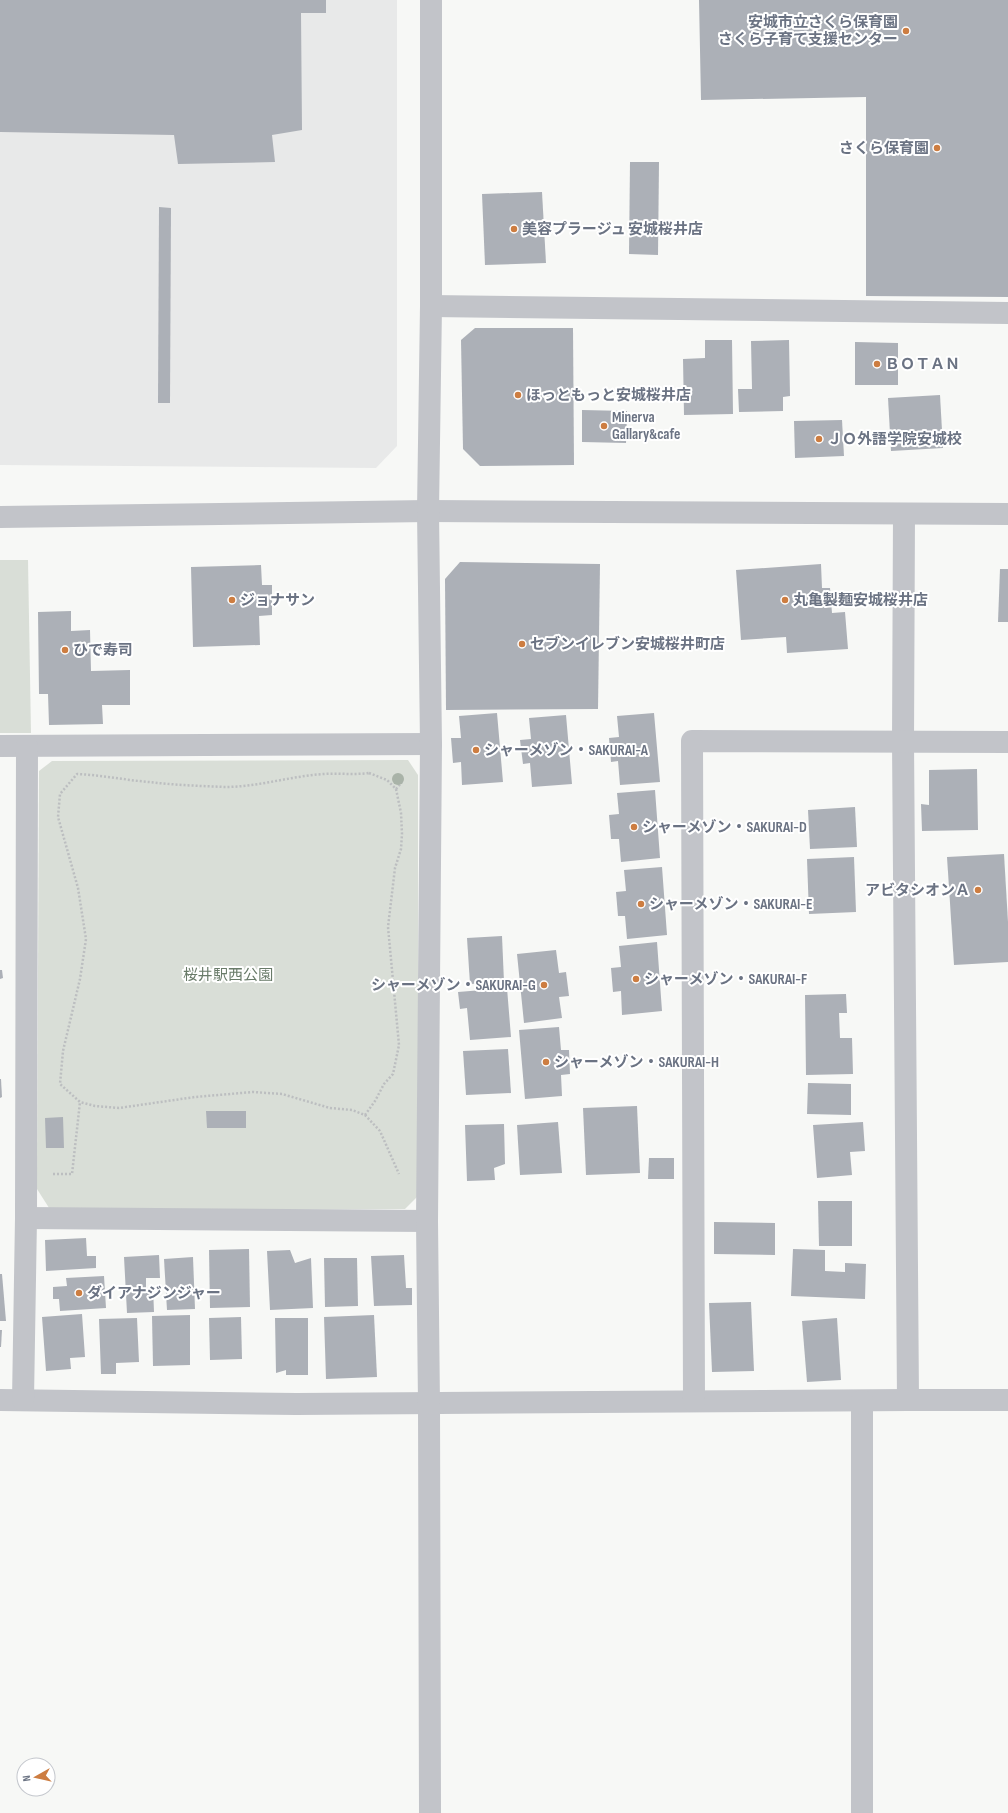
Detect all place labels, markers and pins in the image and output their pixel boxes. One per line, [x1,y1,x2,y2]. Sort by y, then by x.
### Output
place label: 安城市立さくら保育園 さくら子育て支援センター [718,13,898,49]
marker: 安城市立さくら保育園 さくら子育て支援センター [901,26,911,36]
place label: さくら保育園 [839,139,929,158]
marker: さくら保育園 [932,143,942,153]
place label: 美容プラージュ 安城桜井店 [522,220,703,239]
marker: 美容プラージュ 安城桜井店 [509,224,519,234]
place label: ＢＯＴＡＮ [885,355,960,374]
marker: ＢＯＴＡＮ [872,359,882,369]
place label: ほっともっと安城桜井店 [526,386,691,405]
marker: ほっともっと安城桜井店 [513,390,523,400]
place label: Minerva Gallary&cafe [612,408,680,444]
marker: Minerva Gallary&cafe [599,421,609,431]
place label: ＪＯ外語学院安城校 [827,430,962,449]
marker: ＪＯ外語学院安城校 [814,434,824,444]
place label: ジョナサン [240,591,315,610]
place label: 丸亀製麺安城桜井店 [793,591,928,610]
marker: ジョナサン [227,595,237,605]
marker: 丸亀製麺安城桜井店 [780,595,790,605]
place label: セブンイレブン安城桜井町店 [530,635,725,654]
marker: セブンイレブン安城桜井町店 [517,639,527,649]
place label: ひで寿司 [73,641,133,660]
marker: ひで寿司 [60,645,70,655]
place label: シャーメゾン・SAKURAI-A [484,741,649,760]
marker: シャーメゾン・SAKURAI-A [471,745,481,755]
place label: シャーメゾン・SAKURAI-D [642,818,807,837]
marker: シャーメゾン・SAKURAI-D [629,822,639,832]
place label: アビタシオンＡ [865,881,970,900]
marker: アビタシオンＡ [973,885,983,895]
place label: シャーメゾン・SAKURAI-E [649,895,813,914]
marker: シャーメゾン・SAKURAI-E [636,899,646,909]
place label: シャーメゾン・SAKURAI-F [644,970,807,989]
marker: シャーメゾン・SAKURAI-F [631,974,641,984]
place label: シャーメゾン・SAKURAI-G [371,976,536,995]
marker: シャーメゾン・SAKURAI-G [539,980,549,990]
place label: シャーメゾン・SAKURAI-H [554,1053,719,1072]
marker: シャーメゾン・SAKURAI-H [541,1057,551,1067]
place label: ダイアナジンジャー [87,1284,221,1303]
marker: ダイアナジンジャー [74,1288,84,1298]

